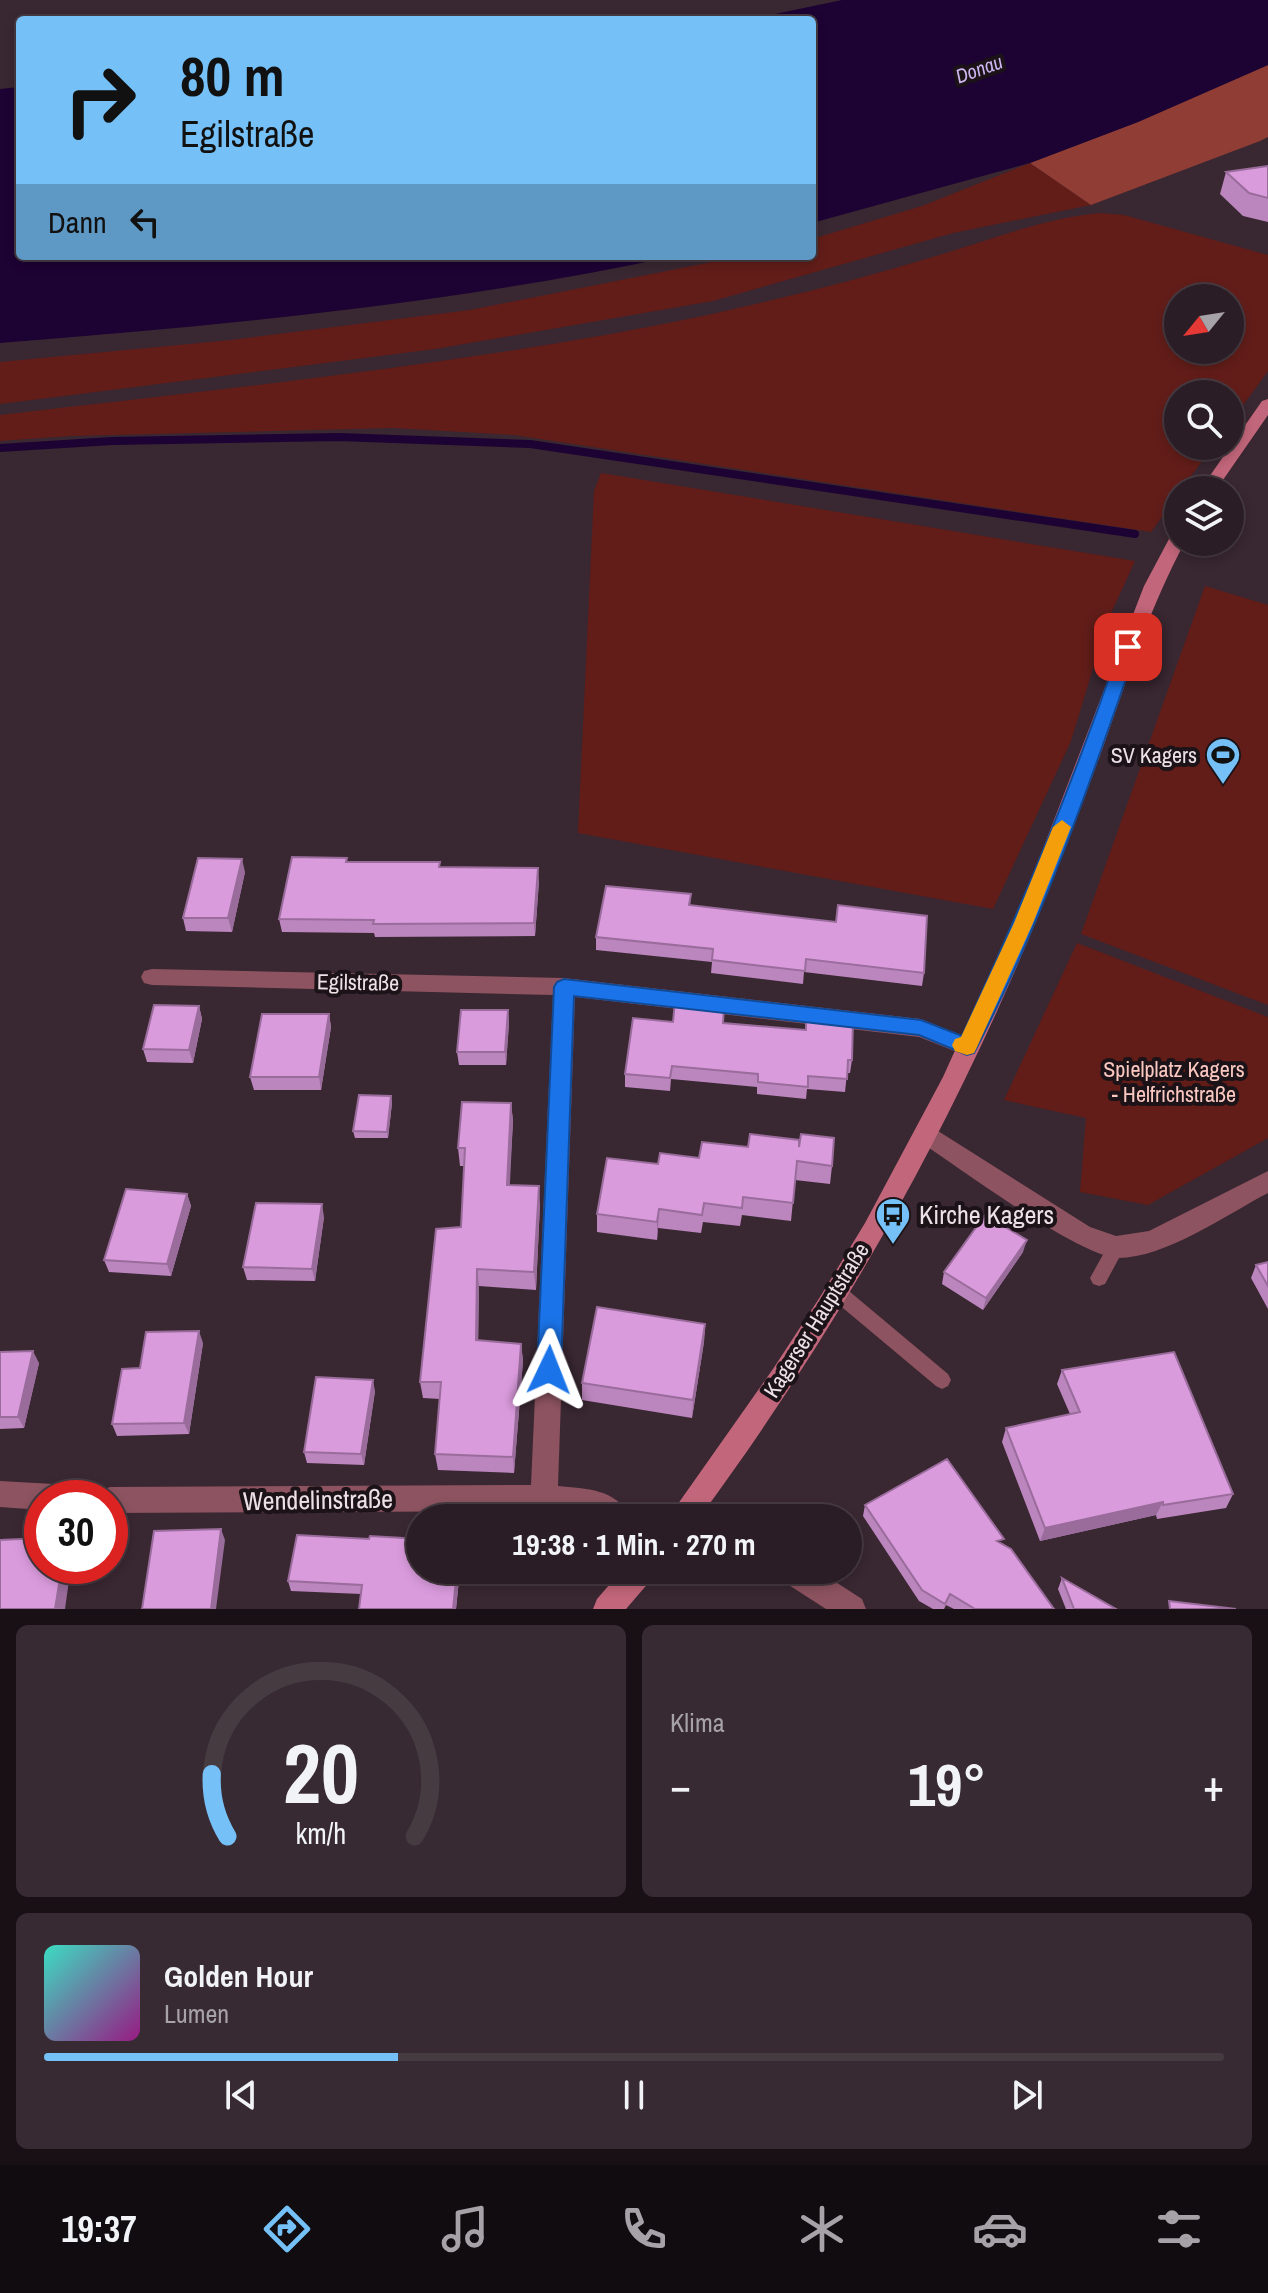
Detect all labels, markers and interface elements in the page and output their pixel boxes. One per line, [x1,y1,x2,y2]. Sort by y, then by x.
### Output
text: 80 m [180,38,285,113]
icon: right [48,48,152,152]
water label: Donau [952,48,1006,89]
text: Egilstraße [180,110,315,158]
icon: left [123,200,167,244]
text: Dann [48,202,107,242]
north arrow [1164,284,1244,364]
map controls [1164,284,1244,556]
button: search [1164,380,1244,460]
button: layers [1164,476,1244,556]
pin [1094,613,1162,681]
icon: arrive [1106,625,1150,669]
sports icon: SV Kagers [1204,736,1242,786]
place label: SV Kagers [1111,740,1197,770]
street label: Egilstraße [317,966,399,998]
park label: Spielplatz Kagers - Helfrichstraße [1103,1054,1245,1109]
bus stop icon: Kirche Kagers [874,1196,912,1246]
place label: Kirche Kagers [919,1197,1054,1232]
street label: Kagerser Hauptstraße [756,1237,876,1403]
position arrow [507,1328,591,1412]
speed limit sign: 30 [24,1480,128,1584]
street label: Wendelinstraße [243,1481,393,1518]
text: 19:38 · 1 Min. · 270 m [512,1524,756,1564]
text: Klima [670,1705,725,1740]
text: 20 [283,1717,359,1829]
text: 19° [908,1744,986,1825]
text: − [670,1755,691,1815]
text: + [1203,1755,1224,1815]
text: km/h [296,1814,346,1853]
text: Golden Hour [164,1956,313,1996]
text: Lumen [164,1996,229,2031]
icon: previous [219,2073,263,2117]
icon: pause [612,2073,656,2117]
icon: next [1005,2073,1049,2117]
icon: directions [259,2201,315,2257]
icon: music [437,2201,493,2257]
icon: phone [616,2201,672,2257]
icon: climate [794,2201,850,2257]
icon: car [972,2201,1028,2257]
icon: filters [1151,2201,1207,2257]
text: 19:37 [61,2205,137,2253]

